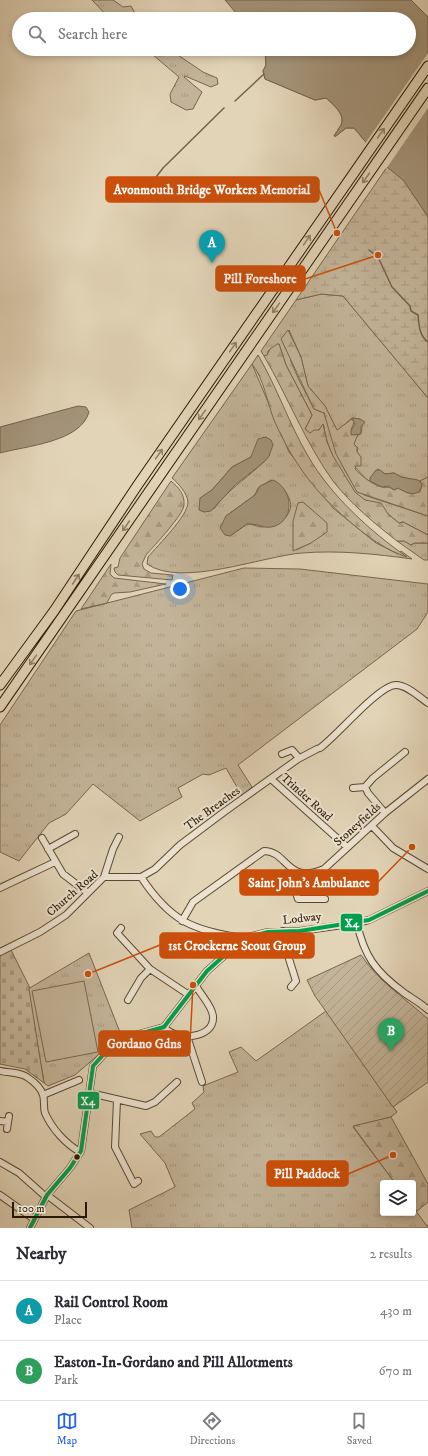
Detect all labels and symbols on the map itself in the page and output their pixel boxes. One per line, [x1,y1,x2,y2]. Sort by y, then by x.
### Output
one-way arrow [377,128,385,139]
one-way arrow [362,172,370,183]
callout: Avonmouth Bridge Workers Memorial [106,177,319,202]
text: Avonmouth Bridge Workers Memorial [113,182,312,199]
pin: A [199,230,225,263]
one-way arrow [303,235,311,246]
callout: Pill Foreshore [216,266,305,291]
text: Pill Foreshore [223,271,297,287]
one-way arrow [272,302,280,313]
one-way arrow [229,342,237,353]
one-way arrow [198,409,206,420]
one-way arrow [155,448,163,459]
one-way arrow [122,520,130,531]
one-way arrow [72,573,80,585]
your location [170,579,190,599]
one-way arrow [29,654,37,665]
street label: Trinder Road [278,770,336,825]
street label: The Breaches [181,783,243,834]
street label: Stoneyfields [331,799,384,849]
street label: Church Road [44,867,101,920]
callout: Saint John's Ambulance [240,870,378,895]
text: Saint John's Ambulance [248,875,371,892]
street label: Lodway [282,909,322,928]
line badge: X4 [340,913,363,932]
text: X4 [345,917,360,931]
callout: 1st Crockerne Scout Group [160,933,314,958]
text: 1st Crockerne Scout Group [168,938,306,955]
pin: B [378,1018,404,1051]
callout: Gordano Gdns [99,1031,190,1056]
text: Gordano Gdns [107,1036,182,1052]
line badge: X4 [77,1091,100,1110]
text: X4 [81,1095,96,1109]
unlabelled marker [72,1152,82,1162]
callout: Pill Paddock [267,1161,348,1186]
text: Pill Paddock [274,1166,341,1182]
scale bar [12,1200,87,1219]

